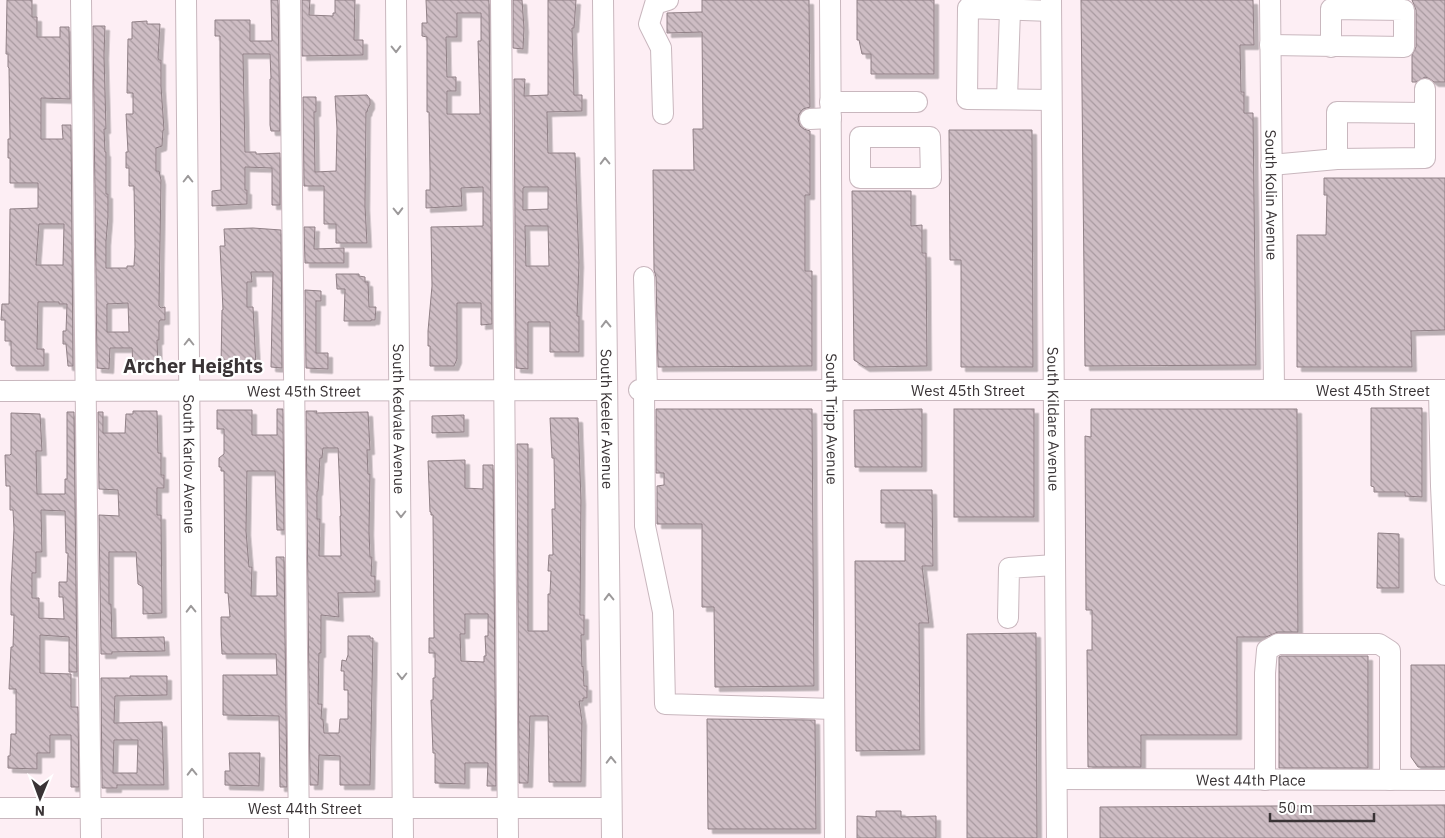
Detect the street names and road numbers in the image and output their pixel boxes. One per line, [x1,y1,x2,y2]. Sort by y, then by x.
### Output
street label: South Kolin Avenue [1262,130,1282,260]
street label: South Kedvale Avenue [389,344,410,494]
street label: South Kildare Avenue [1044,347,1064,491]
street label: South Keeler Avenue [597,349,618,489]
street label: South Tripp Avenue [823,353,842,485]
street label: West 45th Street [247,381,361,400]
street label: West 45th Street [911,381,1025,400]
street label: West 45th Street [1316,381,1430,400]
street label: South Karlov Avenue [180,394,200,534]
street label: West 44th Place [1196,770,1306,789]
street label: West 44th Street [248,799,362,818]

